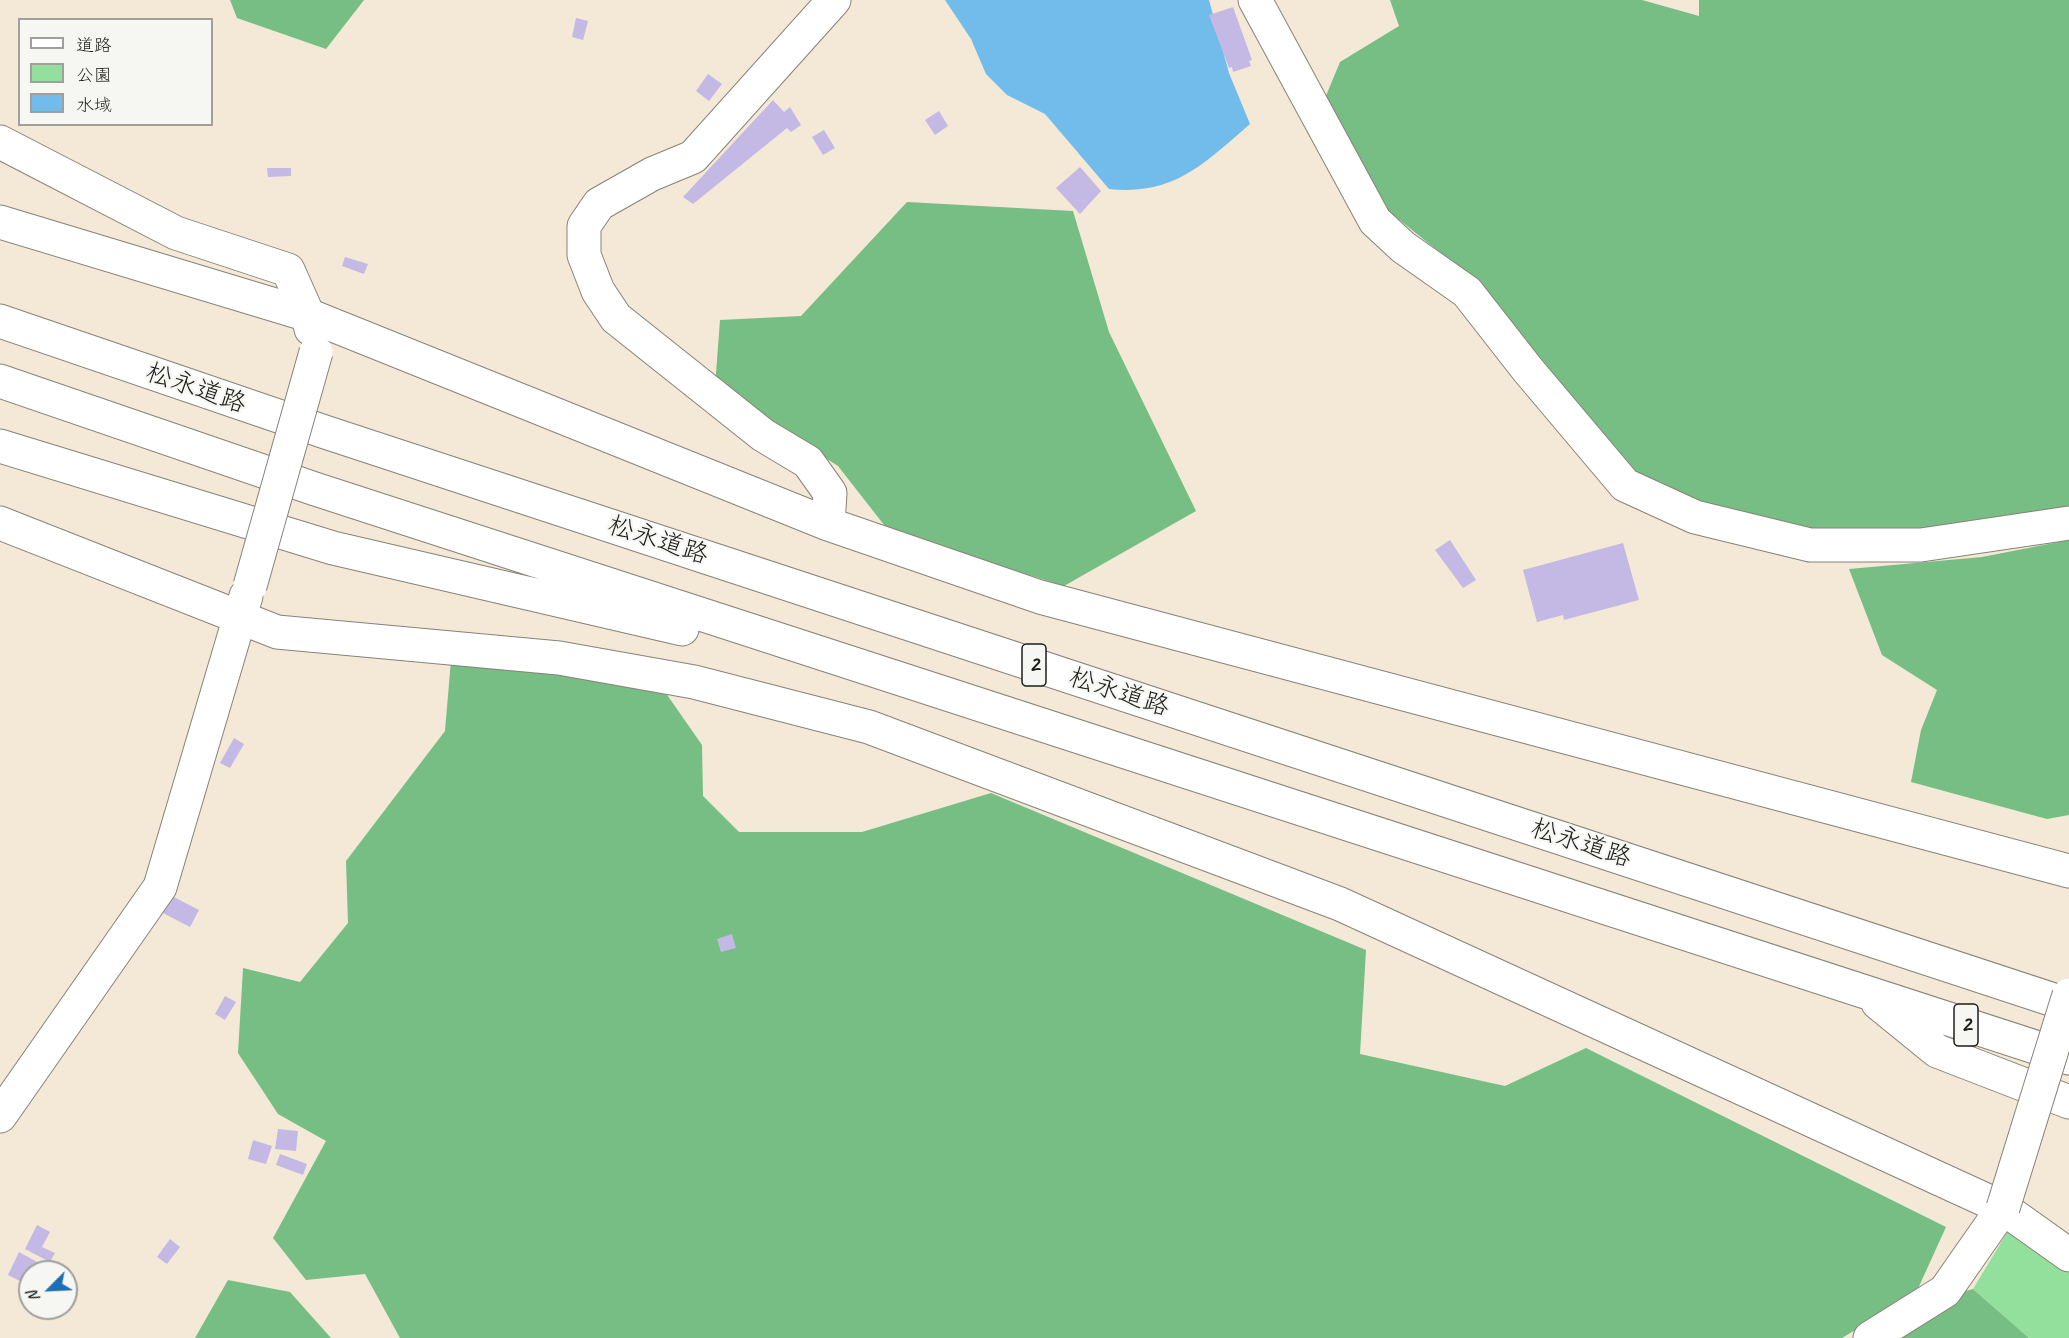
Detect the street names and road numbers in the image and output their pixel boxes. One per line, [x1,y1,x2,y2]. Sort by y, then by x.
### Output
street label: 松永道路 [142,357,250,421]
street label: 松永道路 [604,510,712,572]
road number: 2 [1022,644,1046,686]
street label: 松永道路 [1065,662,1173,724]
street label: 松永道路 [1527,813,1635,875]
road number: 2 [1954,1004,1978,1046]

